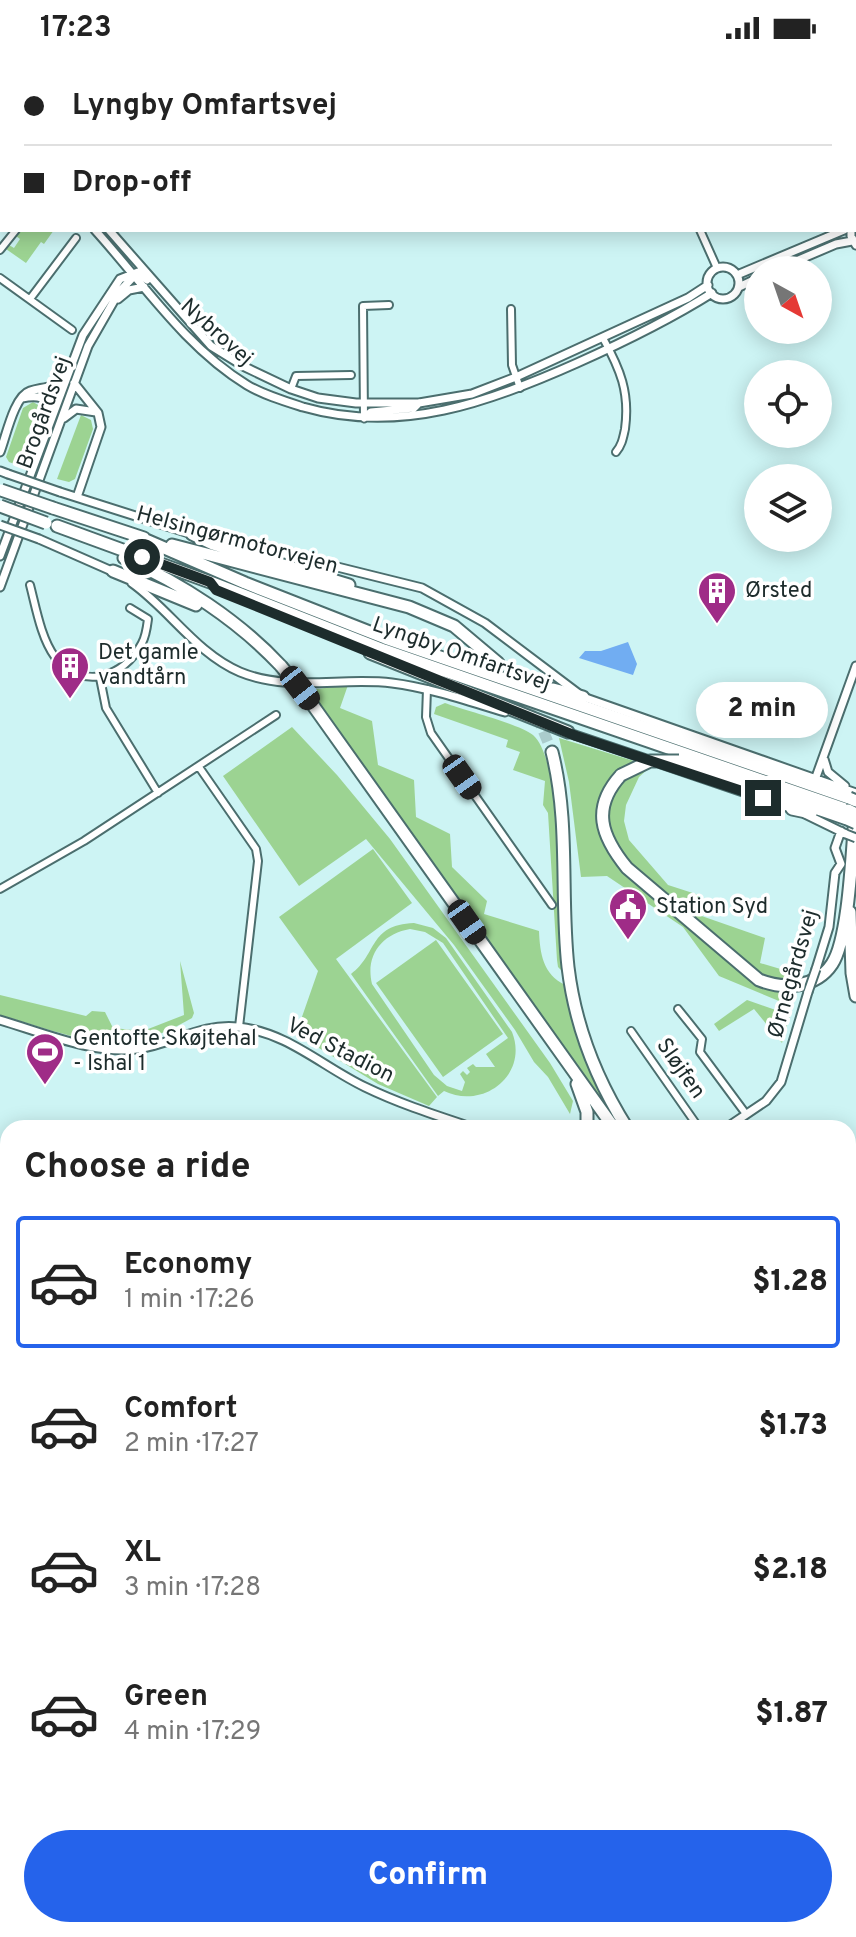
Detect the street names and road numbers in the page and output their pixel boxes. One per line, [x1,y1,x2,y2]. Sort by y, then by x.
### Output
street label: Nybrovej [174,293,258,373]
street label: Brogårdsvej [12,353,78,473]
street label: Helsingørmotorvejen [133,501,341,581]
street label: Lyngby Omfartsvej [368,612,554,698]
street label: Ørnegårdsvej [763,907,825,1041]
street label: Ved Stadion [282,1012,398,1090]
street label: Sløjfen [649,1033,711,1105]

